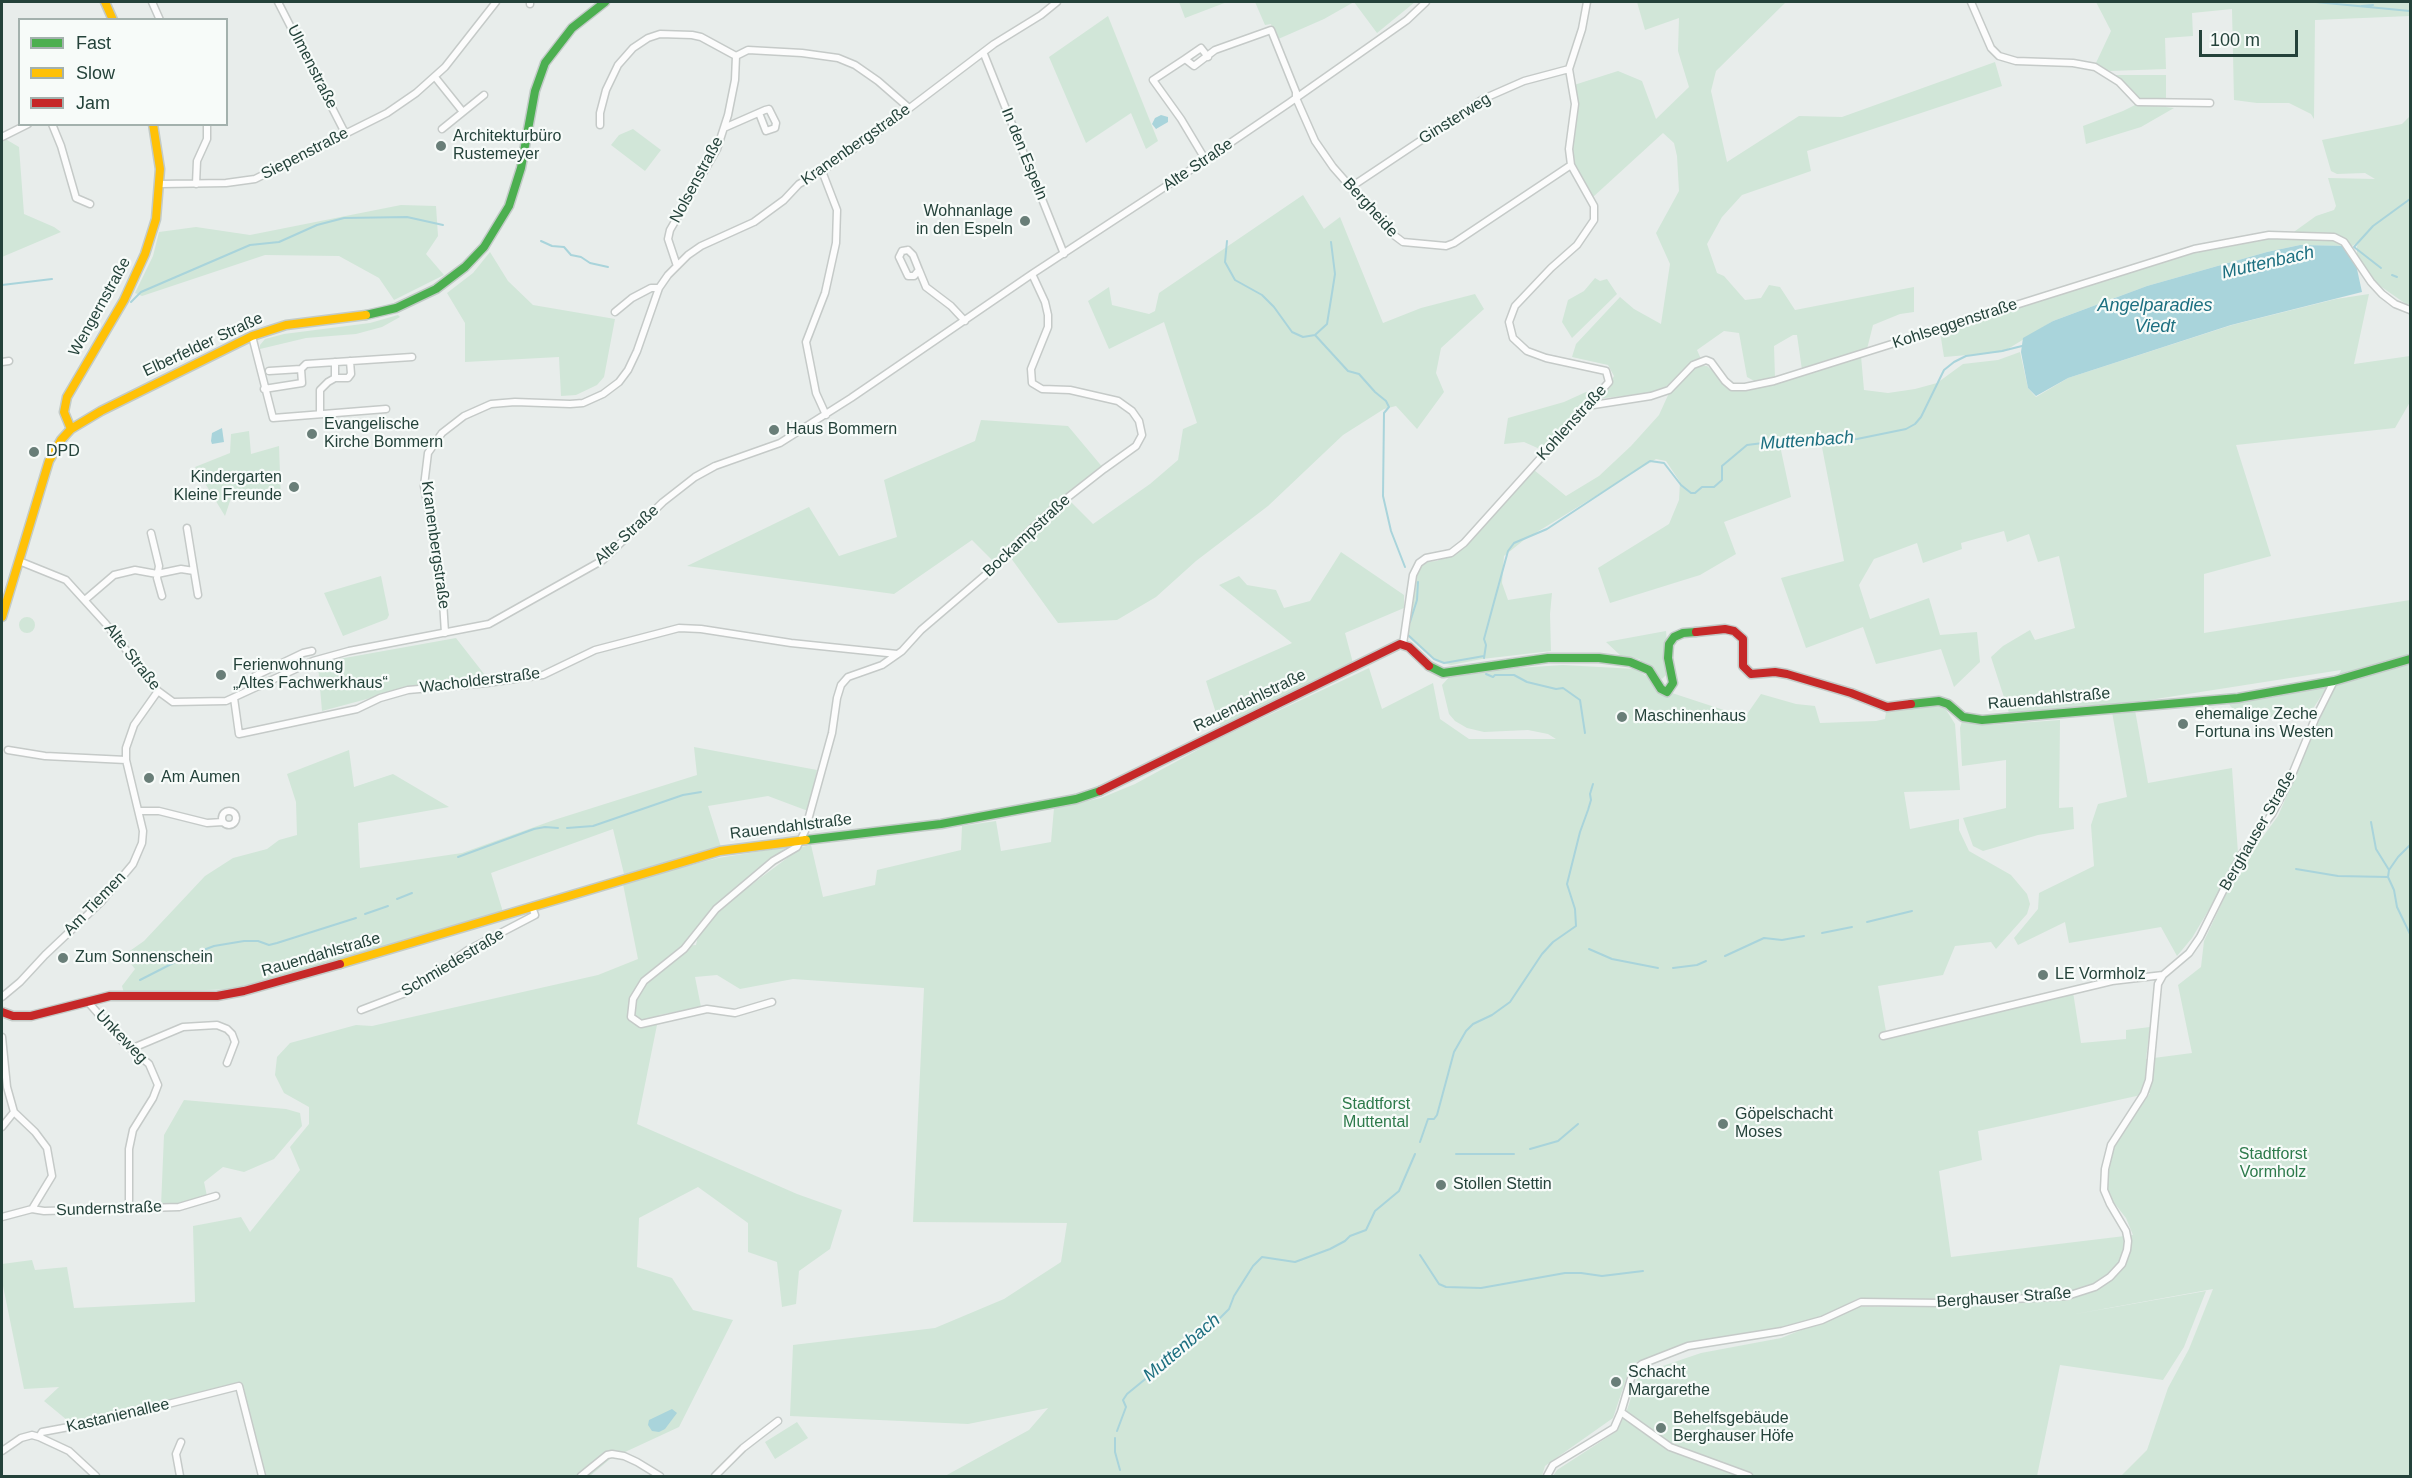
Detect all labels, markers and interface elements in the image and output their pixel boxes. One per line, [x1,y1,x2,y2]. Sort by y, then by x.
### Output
legend [18,18,228,126]
scale bar [2202,18,2301,56]
street label: Ulmenstraße [283,22,341,112]
text: 100 m [2210,30,2260,50]
text: Fast [76,33,111,53]
text: Slow [76,63,115,83]
street label: Ginsterweg [1416,89,1494,149]
text: Jam [76,93,110,113]
street label: Kranenbergstraße [798,100,914,190]
street label: In den Espeln [997,105,1051,203]
street label: Siepenstraße [258,124,352,184]
place label: Architekturbüro Rustemeyer [453,127,561,165]
street label: Nolsenstraße [666,133,728,227]
street label: Alte Straße [1159,135,1237,195]
marker: Architekturbüro Rustemeyer [434,139,448,153]
street label: Bergheide [1338,174,1402,242]
place label: Wohnanlage in den Espeln [916,202,1013,240]
marker: Wohnanlage in den Espeln [1018,214,1032,228]
water label: Muttenbach [2220,242,2316,284]
street label: Wengernstraße [65,254,135,360]
street label: Kohlseggenstraße [1890,295,2020,353]
water label: Angelparadies Viedt [2097,295,2213,338]
street label: Elberfelder Straße [140,309,266,381]
street label: Kohlenstraße [1533,381,1611,465]
place label: Evangelische Kirche Bommern [324,415,443,453]
place label: Haus Bommern [786,420,897,440]
marker: Haus Bommern [767,423,781,437]
marker: Evangelische Kirche Bommern [305,427,319,441]
water label: Muttenbach [1759,427,1855,455]
place label: DPD [46,442,80,462]
marker: DPD [27,445,41,459]
place label: Kindergarten Kleine Freunde [173,468,282,506]
marker: Kindergarten Kleine Freunde [287,480,301,494]
street label: Kranenbergstraße [417,480,453,610]
street label: Bockampstraße [979,491,1075,581]
street label: Alte Straße [591,501,663,569]
street label: Alte Straße [100,620,164,694]
place label: Ferienwohnung „Altes Fachwerkhaus“ [233,656,388,694]
street label: Wacholderstraße [419,664,541,698]
street label: Rauendahlstraße [1191,665,1309,737]
marker: Ferienwohnung „Altes Fachwerkhaus“ [214,668,228,682]
street label: Rauendahlstraße [1987,684,2111,714]
place label: ehemalige Zeche Fortuna ins Westen [2195,705,2333,743]
place label: Maschinenhaus [1634,707,1746,727]
marker: Maschinenhaus [1615,710,1629,724]
marker: ehemalige Zeche Fortuna ins Westen [2176,717,2190,731]
place label: Am Aumen [161,768,240,788]
street label: Berghauser Straße [2216,768,2300,894]
marker: Am Aumen [142,771,156,785]
street label: Rauendahlstraße [729,810,853,844]
street label: Am Tiemen [60,868,130,940]
street label: Schmiedestraße [398,925,508,1001]
street label: Rauendahlstraße [259,929,383,981]
place label: Zum Sonnenschein [75,948,213,968]
marker: Zum Sonnenschein [56,951,70,965]
place label: LE Vormholz [2055,965,2146,985]
marker: LE Vormholz [2036,968,2050,982]
street label: Unkeweg [91,1006,151,1068]
park label: Stadtforst Muttental [1342,1095,1410,1133]
place label: Göpelschacht Moses [1735,1105,1833,1143]
marker: Göpelschacht Moses [1716,1117,1730,1131]
park label: Stadtforst Vormholz [2239,1145,2307,1183]
place label: Stollen Stettin [1453,1175,1552,1195]
marker: Stollen Stettin [1434,1178,1448,1192]
street label: Sundernstraße [56,1198,162,1220]
street label: Berghauser Straße [1936,1284,2072,1312]
water label: Muttenbach [1139,1309,1225,1387]
place label: Schacht Margarethe [1628,1363,1710,1401]
marker: Schacht Margarethe [1609,1375,1623,1389]
street label: Kastanienallee [65,1395,171,1437]
place label: Behelfsgebäude Berghauser Höfe [1673,1409,1794,1447]
marker: Behelfsgebäude Berghauser Höfe [1654,1421,1668,1435]

